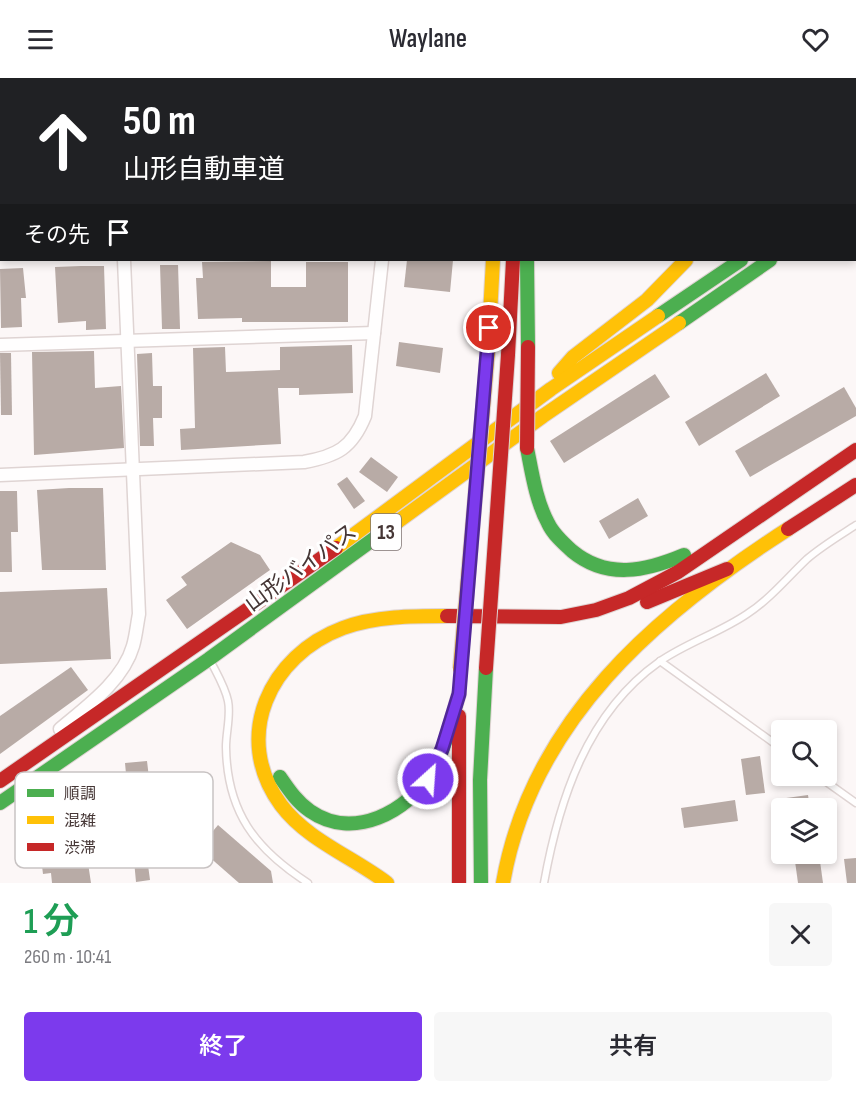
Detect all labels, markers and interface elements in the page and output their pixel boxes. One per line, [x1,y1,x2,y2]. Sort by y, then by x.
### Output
icon: menu [24,23,57,56]
text: Waylane [389,23,467,55]
icon: heart [799,23,832,56]
text: 50 m [123,96,196,147]
icon: ahead [24,102,102,180]
text: 山形自動車道 [123,154,285,186]
icon: arrive [102,216,135,249]
text: その先 [24,222,90,249]
pin [463,302,514,353]
icon: arrive [472,311,505,344]
road number: 13 [371,514,401,550]
street label: 山形バイパス [240,518,362,618]
map controls [771,720,837,864]
button: search [771,720,837,786]
position arrow [396,747,460,811]
legend [15,772,213,868]
text: 順調 [64,785,96,804]
button: layers [771,798,837,864]
text: 混雑 [64,812,96,831]
text: 渋滞 [64,839,96,858]
text: 1 分 [24,901,79,944]
button: close [769,903,832,966]
text: 260 m · 10:41 [24,945,111,969]
button: 終了 [24,1012,422,1081]
button: 共有 [434,1012,832,1081]

